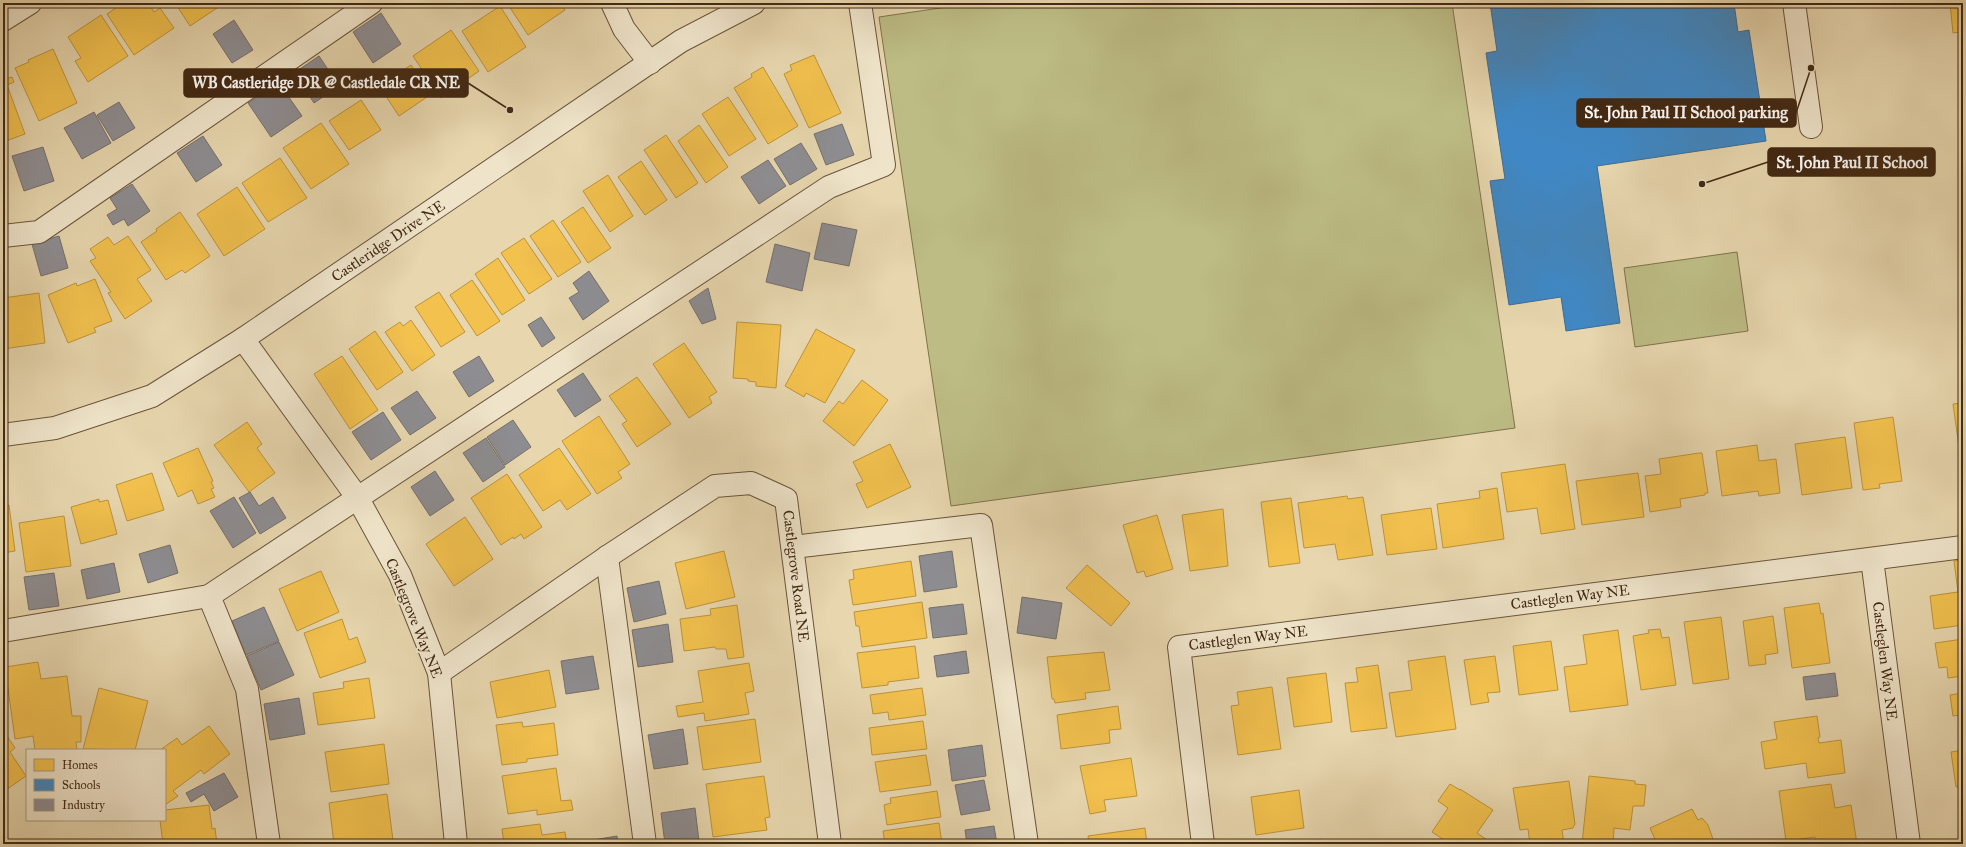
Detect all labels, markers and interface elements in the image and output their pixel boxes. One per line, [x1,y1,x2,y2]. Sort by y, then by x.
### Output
callout: WB Castleridge DR @ Castledale CR NE [184,69,468,97]
text: WB Castleridge DR @ Castledale CR NE [192,73,461,93]
callout: St. John Paul II School parking [1577,99,1796,127]
text: St. John Paul II School parking [1584,103,1788,123]
callout: St. John Paul II School [1768,148,1935,176]
text: St. John Paul II School [1776,153,1928,173]
street label: Castleridge Drive NE [328,196,448,286]
street label: Castlegrove Road NE [779,509,813,643]
street label: Castlegrove Way NE [382,555,446,681]
street label: Castleglen Way NE [1510,581,1631,613]
street label: Castleglen Way NE [1869,601,1901,722]
street label: Castleglen Way NE [1188,622,1309,654]
legend [26,749,166,821]
text: Homes [62,758,98,772]
text: Schools [62,778,100,792]
text: Industry [62,798,105,812]

